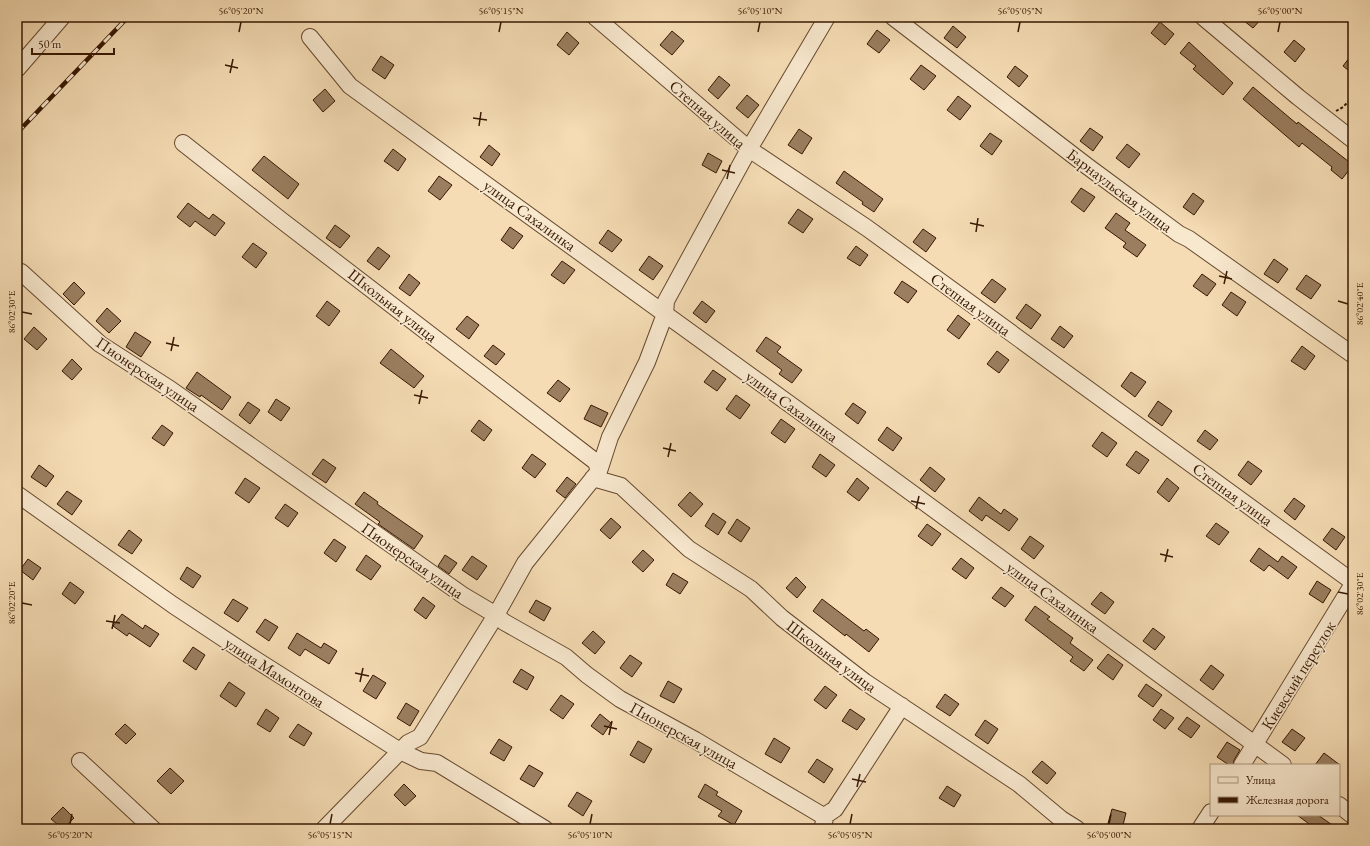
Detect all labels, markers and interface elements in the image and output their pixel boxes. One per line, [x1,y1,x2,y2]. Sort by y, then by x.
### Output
text: 56°05'20"N [219,4,264,17]
text: 56°05'15"N [479,4,524,17]
text: 56°05'10"N [738,4,783,17]
text: 56°05'05"N [998,4,1043,17]
text: 56°05'00"N [1258,4,1303,17]
scale bar [32,30,114,56]
text: 50 m [38,36,62,52]
street label: Степная улица [665,75,751,154]
street label: Барнаульская улица [1063,144,1177,237]
street label: улица Сахалинка [479,175,581,256]
street label: Школьная улица [344,264,442,347]
street label: Степная улица [926,268,1016,341]
text: 86°02'40"E [1353,282,1366,325]
text: 86°02'30"E [5,290,18,333]
street label: Пионерская улица [92,332,204,417]
street label: улица Сахалинка [741,366,843,447]
street label: Степная улица [1188,458,1278,531]
street label: Пионерская улица [357,517,468,604]
street label: улица Сахалинка [1002,557,1104,638]
text: 86°02'30"E [1353,572,1366,615]
text: 86°02'20"E [5,581,18,624]
street label: Школьная улица [782,616,882,698]
street label: Киевский переулок [1256,617,1341,734]
street label: улица Мамонтова [221,632,329,713]
street label: Пионерская улица [626,697,742,774]
legend [1210,764,1340,816]
text: Улица [1245,772,1276,788]
text: Железная дорога [1245,792,1329,808]
text: 56°05'20"N [48,828,93,841]
text: 56°05'15"N [308,828,353,841]
text: 56°05'10"N [568,828,613,841]
text: 56°05'05"N [828,828,873,841]
text: 56°05'00"N [1087,828,1132,841]

